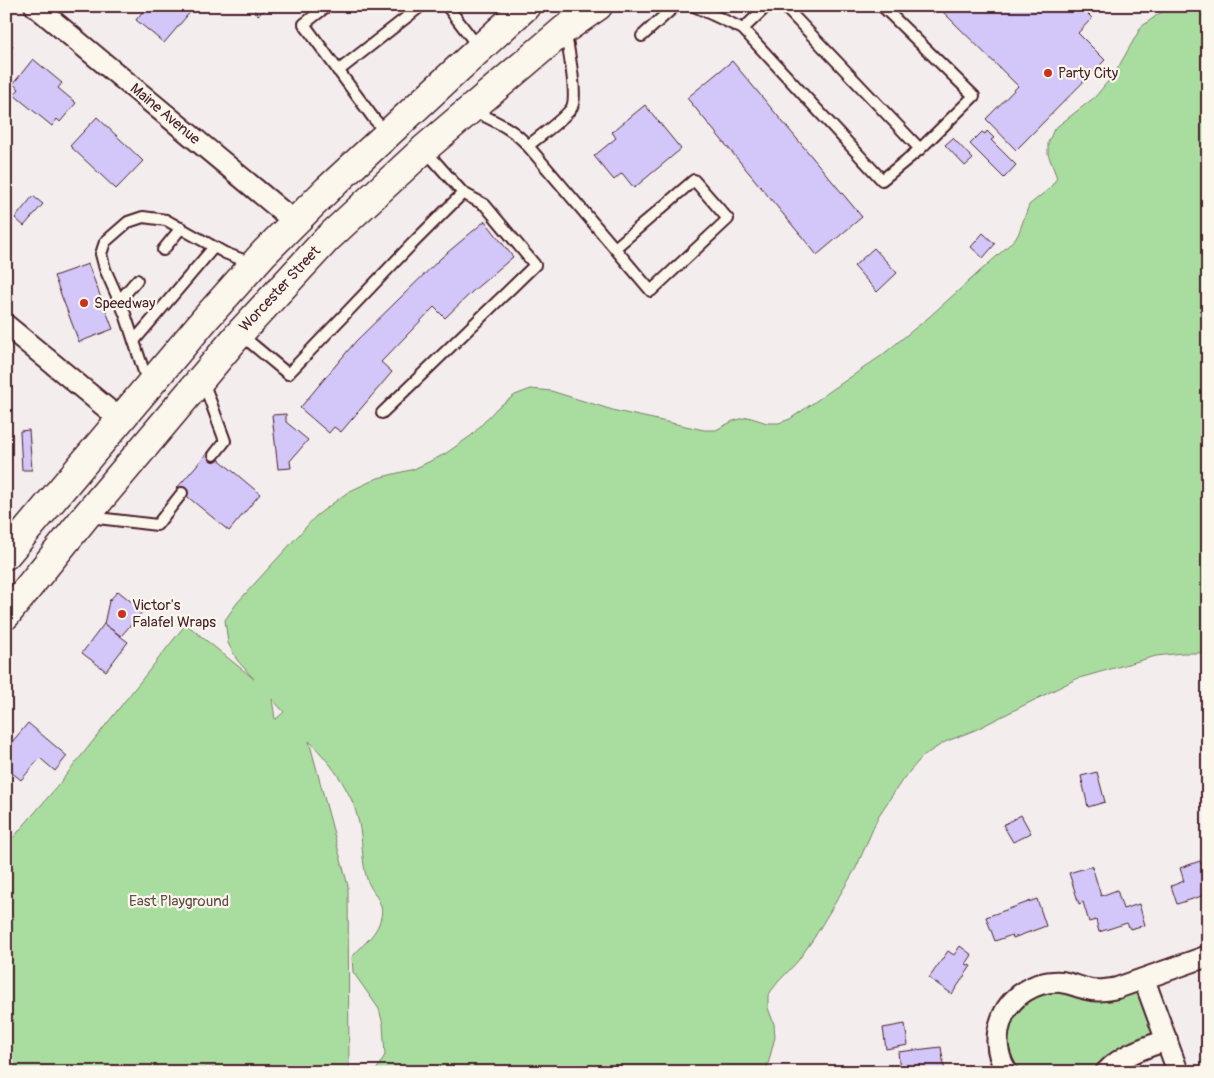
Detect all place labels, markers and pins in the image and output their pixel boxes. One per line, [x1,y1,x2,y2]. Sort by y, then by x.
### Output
place label: Party City [1058,64,1119,83]
marker: Party City [1042,67,1054,79]
place label: Speedway [94,294,156,313]
marker: Speedway [78,297,90,309]
place label: Victor's Falafel Wraps [132,596,216,632]
marker: Victor's Falafel Wraps [116,608,128,620]

